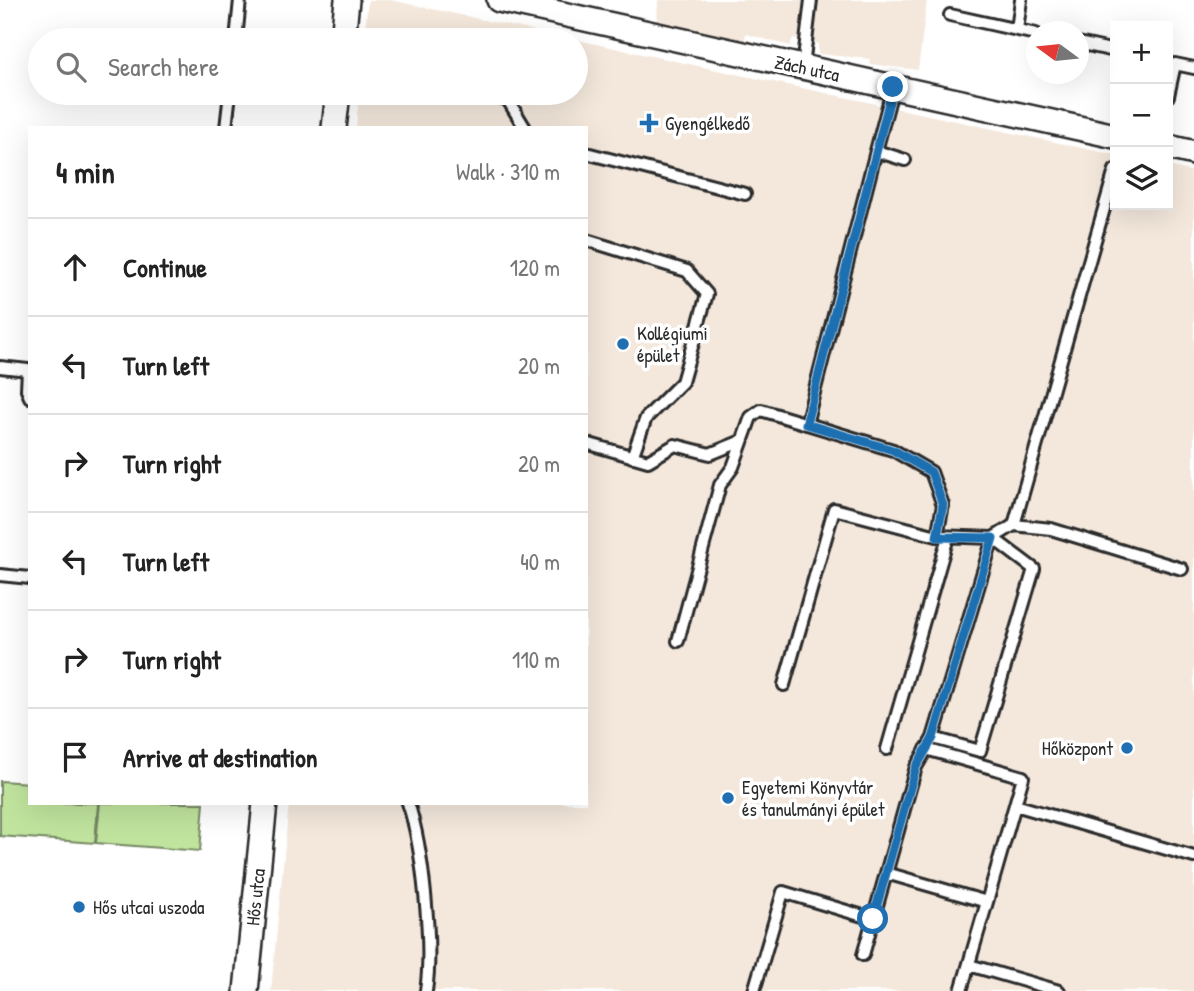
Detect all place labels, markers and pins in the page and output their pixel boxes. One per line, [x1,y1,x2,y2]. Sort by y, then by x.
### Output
place label: Gyengélkedő [665,110,750,136]
marker: Gyengélkedő [639,113,659,133]
place label: Kollégiumi épület [637,320,708,368]
marker: Kollégiumi épület [615,336,631,352]
place label: Hőközpont [1042,735,1113,761]
marker: Hőközpont [1119,740,1135,756]
place label: Egyetemi Könyvtár és tanulmányi épület [742,774,885,822]
marker: Egyetemi Könyvtár és tanulmányi épület [720,790,736,806]
place label: Hős utcai uszoda [93,894,205,920]
marker: Hős utcai uszoda [71,899,87,915]

